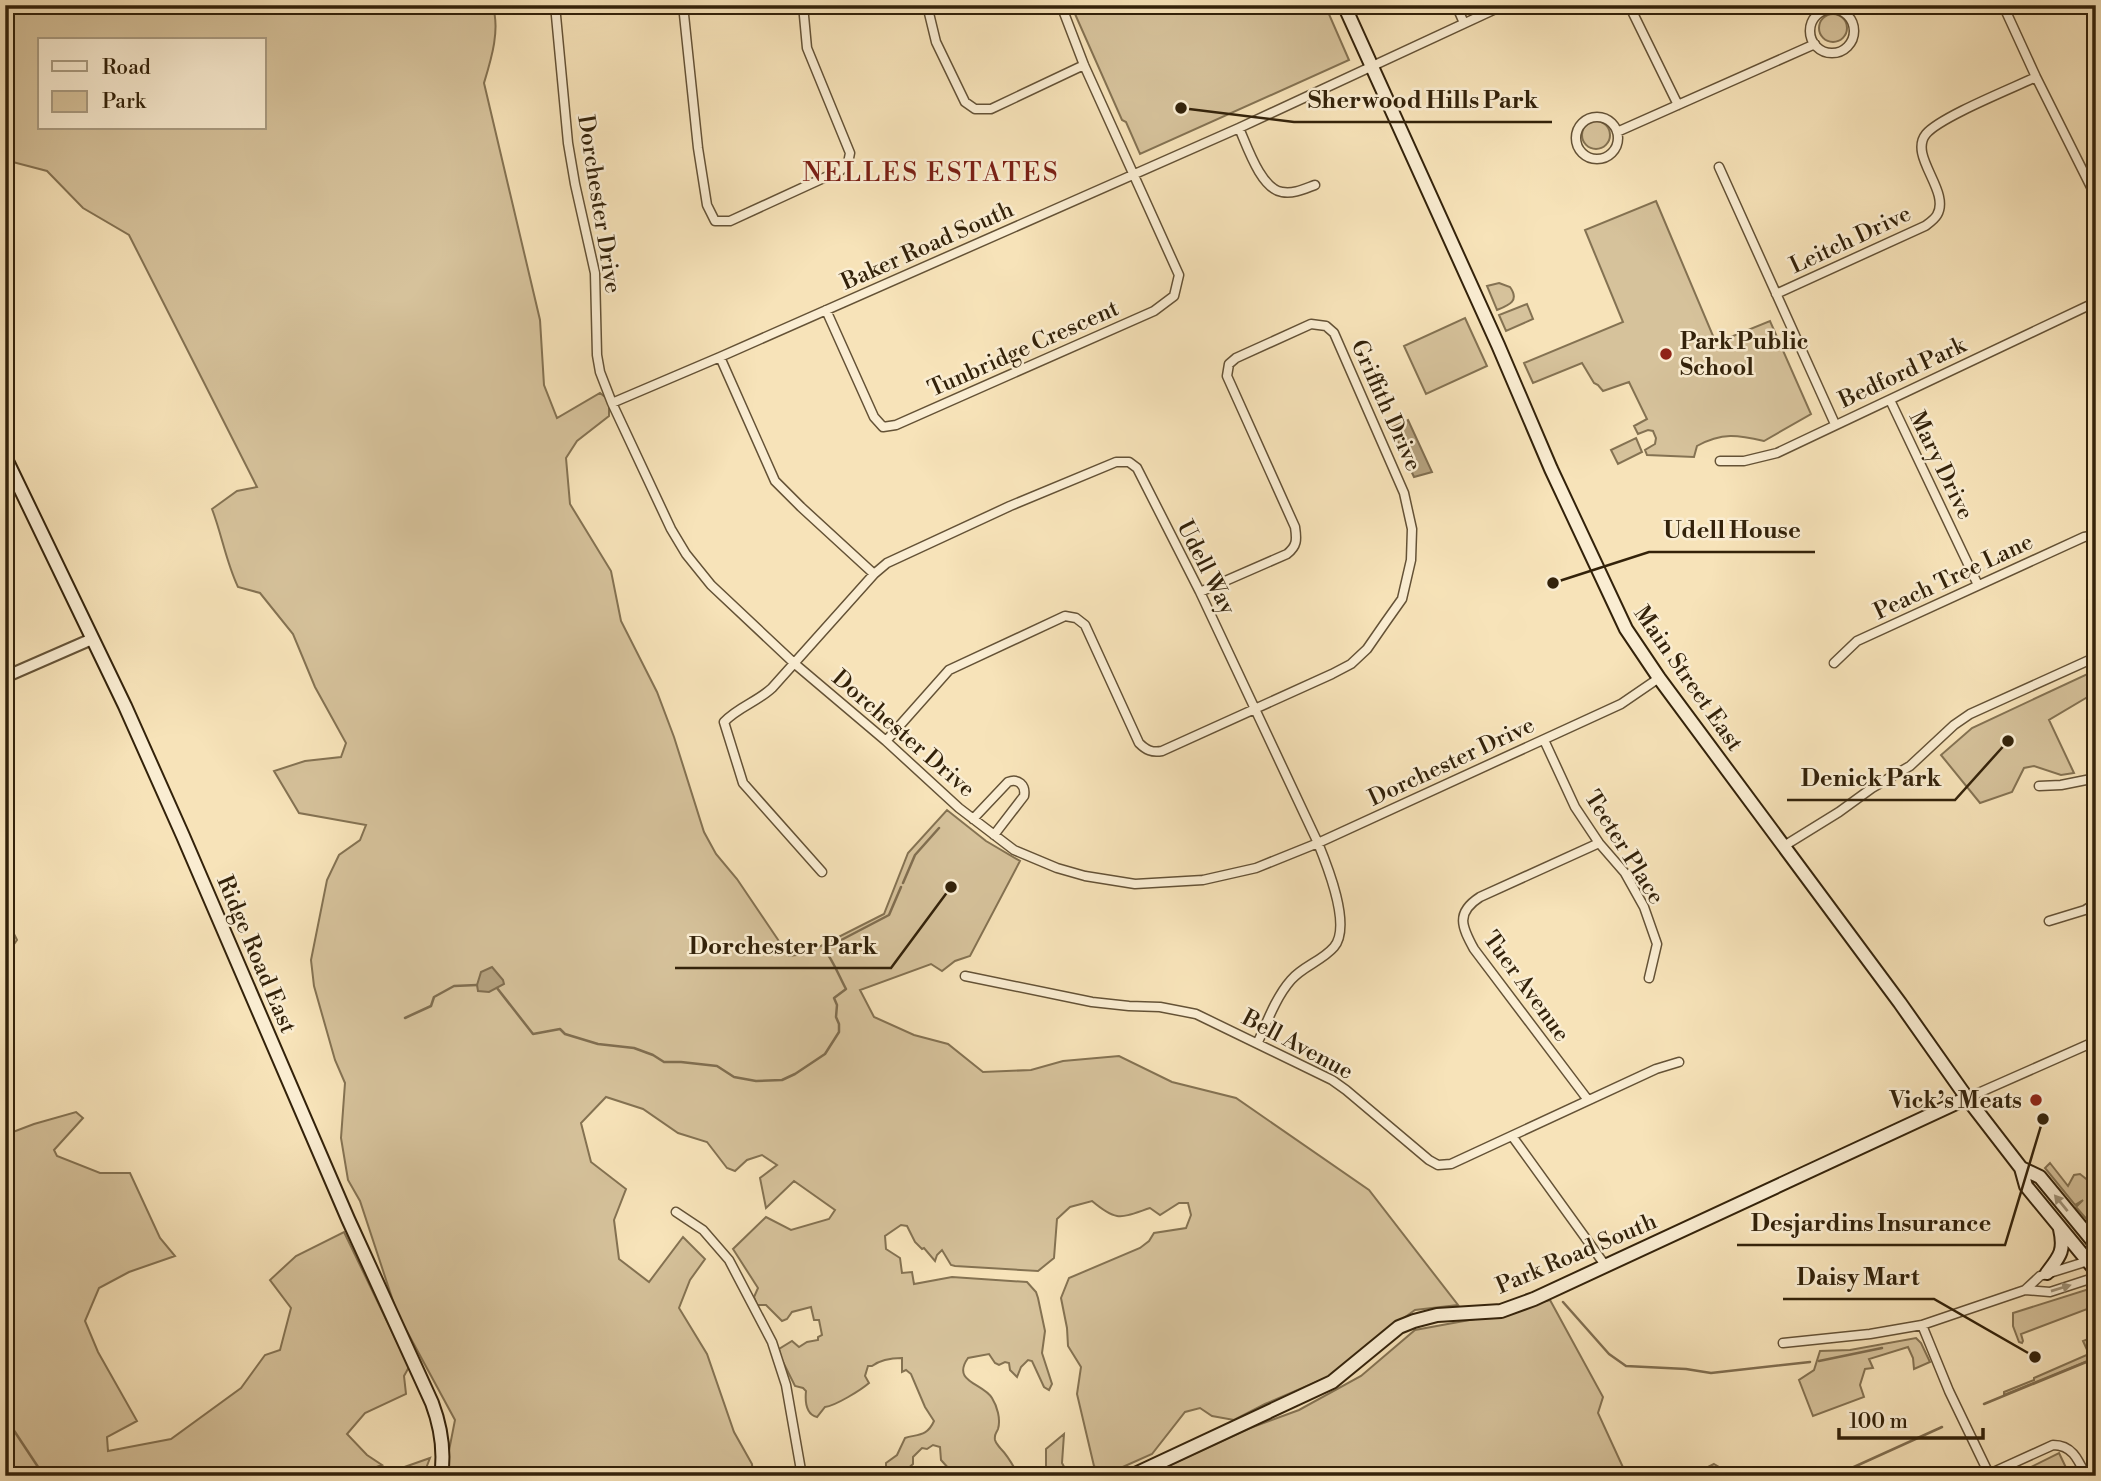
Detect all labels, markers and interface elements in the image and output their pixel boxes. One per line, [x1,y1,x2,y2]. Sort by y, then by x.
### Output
legend [38,38,266,130]
text: Road [102,55,151,81]
callout: Sherwood Hills Park [1294,77,1552,122]
text: Sherwood Hills Park [1308,86,1539,116]
text: Park [102,89,147,115]
street label: Dorchester Drive [571,113,627,295]
district label: NELLES ESTATES [802,157,1060,189]
street label: Baker Road South [836,195,1018,297]
street label: Leitch Drive [1785,200,1915,280]
street label: Tunbridge Crescent [924,294,1123,404]
place label: Park Public School [1680,328,1808,382]
street label: Bedford Park [1833,331,1971,415]
street label: Griffith Drive [1345,335,1427,475]
marker: Park Public School [1658,346,1674,362]
street label: Mary Drive [1903,407,1979,524]
callout: Udell House [1649,507,1815,552]
street label: Udell Way [1171,516,1242,620]
text: Udell House [1663,516,1801,546]
street label: Peach Tree Lane [1869,528,2038,626]
street label: Main Street East [1628,600,1749,757]
street label: Dorchester Drive [826,664,981,803]
street label: Dorchester Drive [1364,711,1539,813]
callout: Denick Park [1787,755,1955,800]
text: Denick Park [1801,764,1942,794]
street label: Teeter Place [1578,785,1670,910]
street label: Ridge Road East [210,871,302,1037]
callout: Dorchester Park [675,923,891,968]
street label: Tuer Avenue [1477,926,1576,1047]
text: Dorchester Park [689,932,878,962]
street label: Bell Avenue [1236,1003,1358,1086]
place label: Vick’s Meats [1889,1087,2022,1115]
marker: Vick’s Meats [2028,1092,2044,1108]
one-way arrow [2054,1195,2069,1213]
callout: Desjardins Insurance [1737,1200,2005,1245]
street label: Park Road South [1492,1207,1661,1300]
text: Desjardins Insurance [1751,1209,1991,1239]
callout: Daisy Mart [1783,1254,1934,1299]
text: Daisy Mart [1797,1263,1920,1293]
one-way arrow [2051,1283,2072,1293]
scale bar [1839,1397,1982,1441]
text: 100 m [1849,1409,1908,1435]

